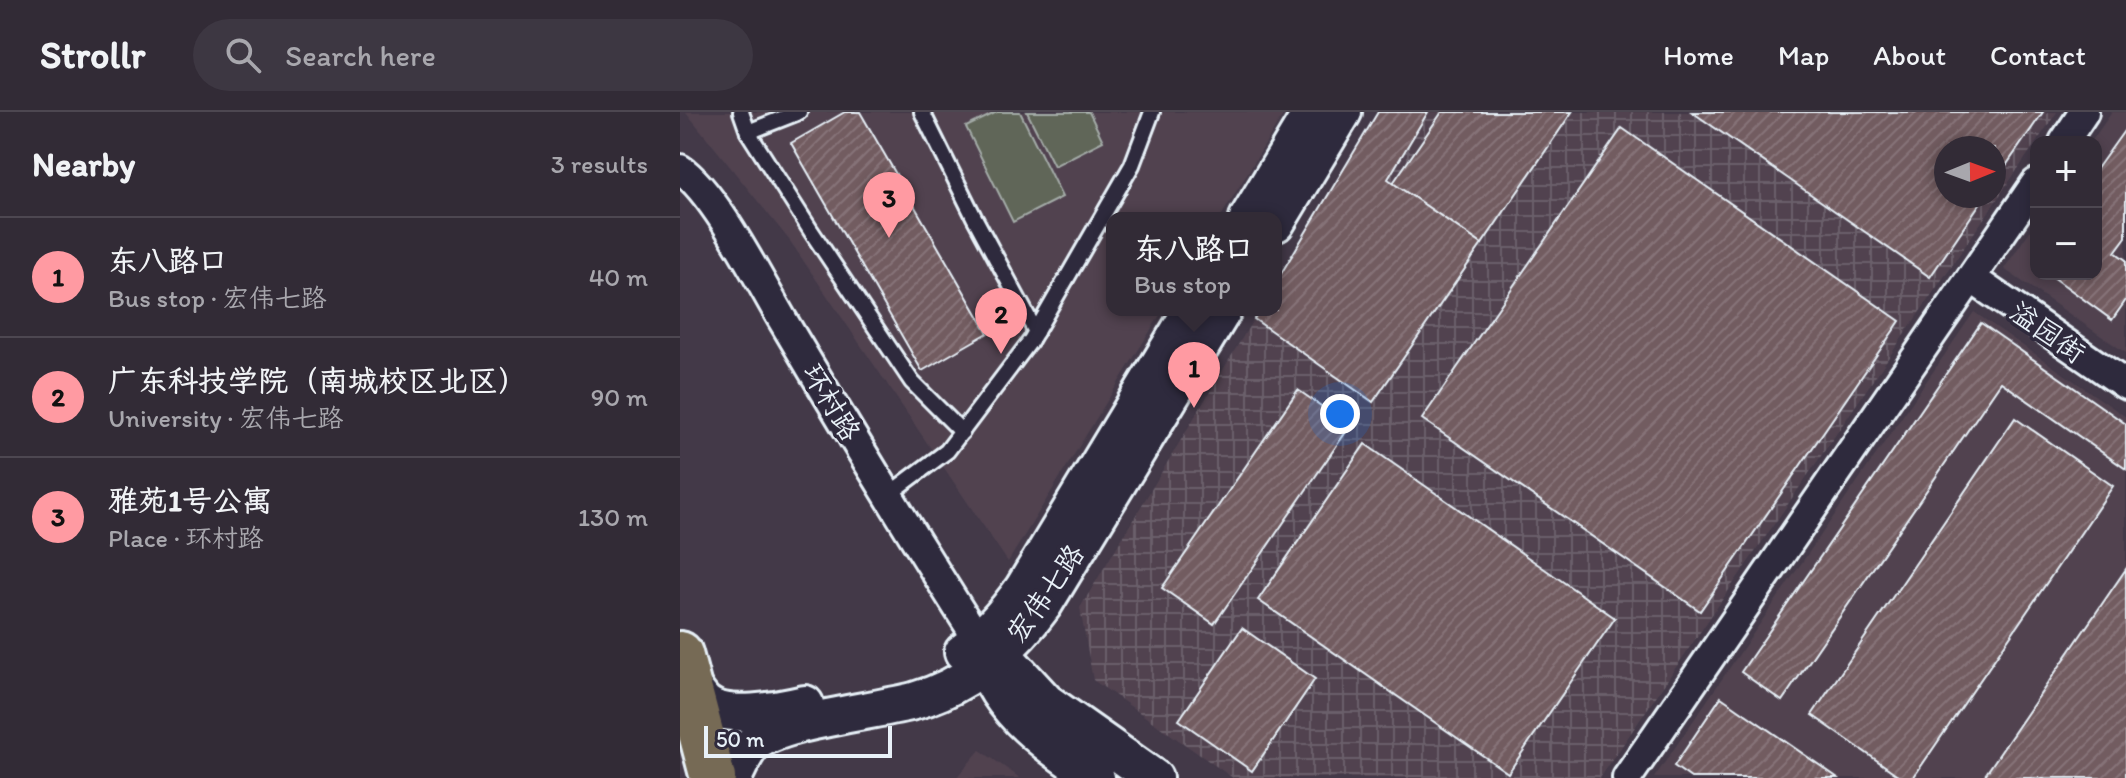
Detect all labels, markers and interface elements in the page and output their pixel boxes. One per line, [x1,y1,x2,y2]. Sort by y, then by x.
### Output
search box [193,19,753,91]
text: Strollr [40,32,145,78]
icon: search [221,33,265,77]
text: Search here [285,37,436,74]
text: Home [1663,38,1734,72]
text: Map [1778,38,1829,72]
text: About [1873,38,1946,72]
text: Contact [1990,38,2086,72]
north arrow [1934,136,2006,208]
map controls [2030,136,2102,280]
button: + [2030,136,2102,208]
text: Nearby [32,144,135,185]
text: 3 results [551,148,648,180]
pin: 3 [863,172,915,238]
button: − [2030,208,2102,280]
popup [1106,212,1282,316]
text: 东八路口 [1134,230,1254,267]
text: 东八路口 [108,242,228,279]
text: 1 [52,261,64,293]
text: 40 m [589,261,648,293]
text: Bus stop [1134,268,1231,300]
text: Bus stop · 宏伟七路 [108,282,327,314]
pin: 2 [975,288,1027,354]
street label: 溢园街 [2004,294,2092,370]
pin: 1 [1168,342,1220,408]
street label: 环村路 [796,357,868,447]
text: 广东科技学院（南城校区北区） [108,362,528,399]
text: 2 [51,381,65,413]
text: 90 m [591,381,648,413]
your location [1320,394,1360,434]
text: University · 宏伟七路 [108,402,343,434]
text: 雅苑1号公寓 [108,482,272,519]
text: 3 [51,501,65,533]
text: 130 m [578,501,648,533]
text: Place · 环村路 [108,522,264,554]
street label: 宏伟七路 [999,537,1091,649]
scale bar [704,722,892,758]
text: 50 m [716,726,765,753]

